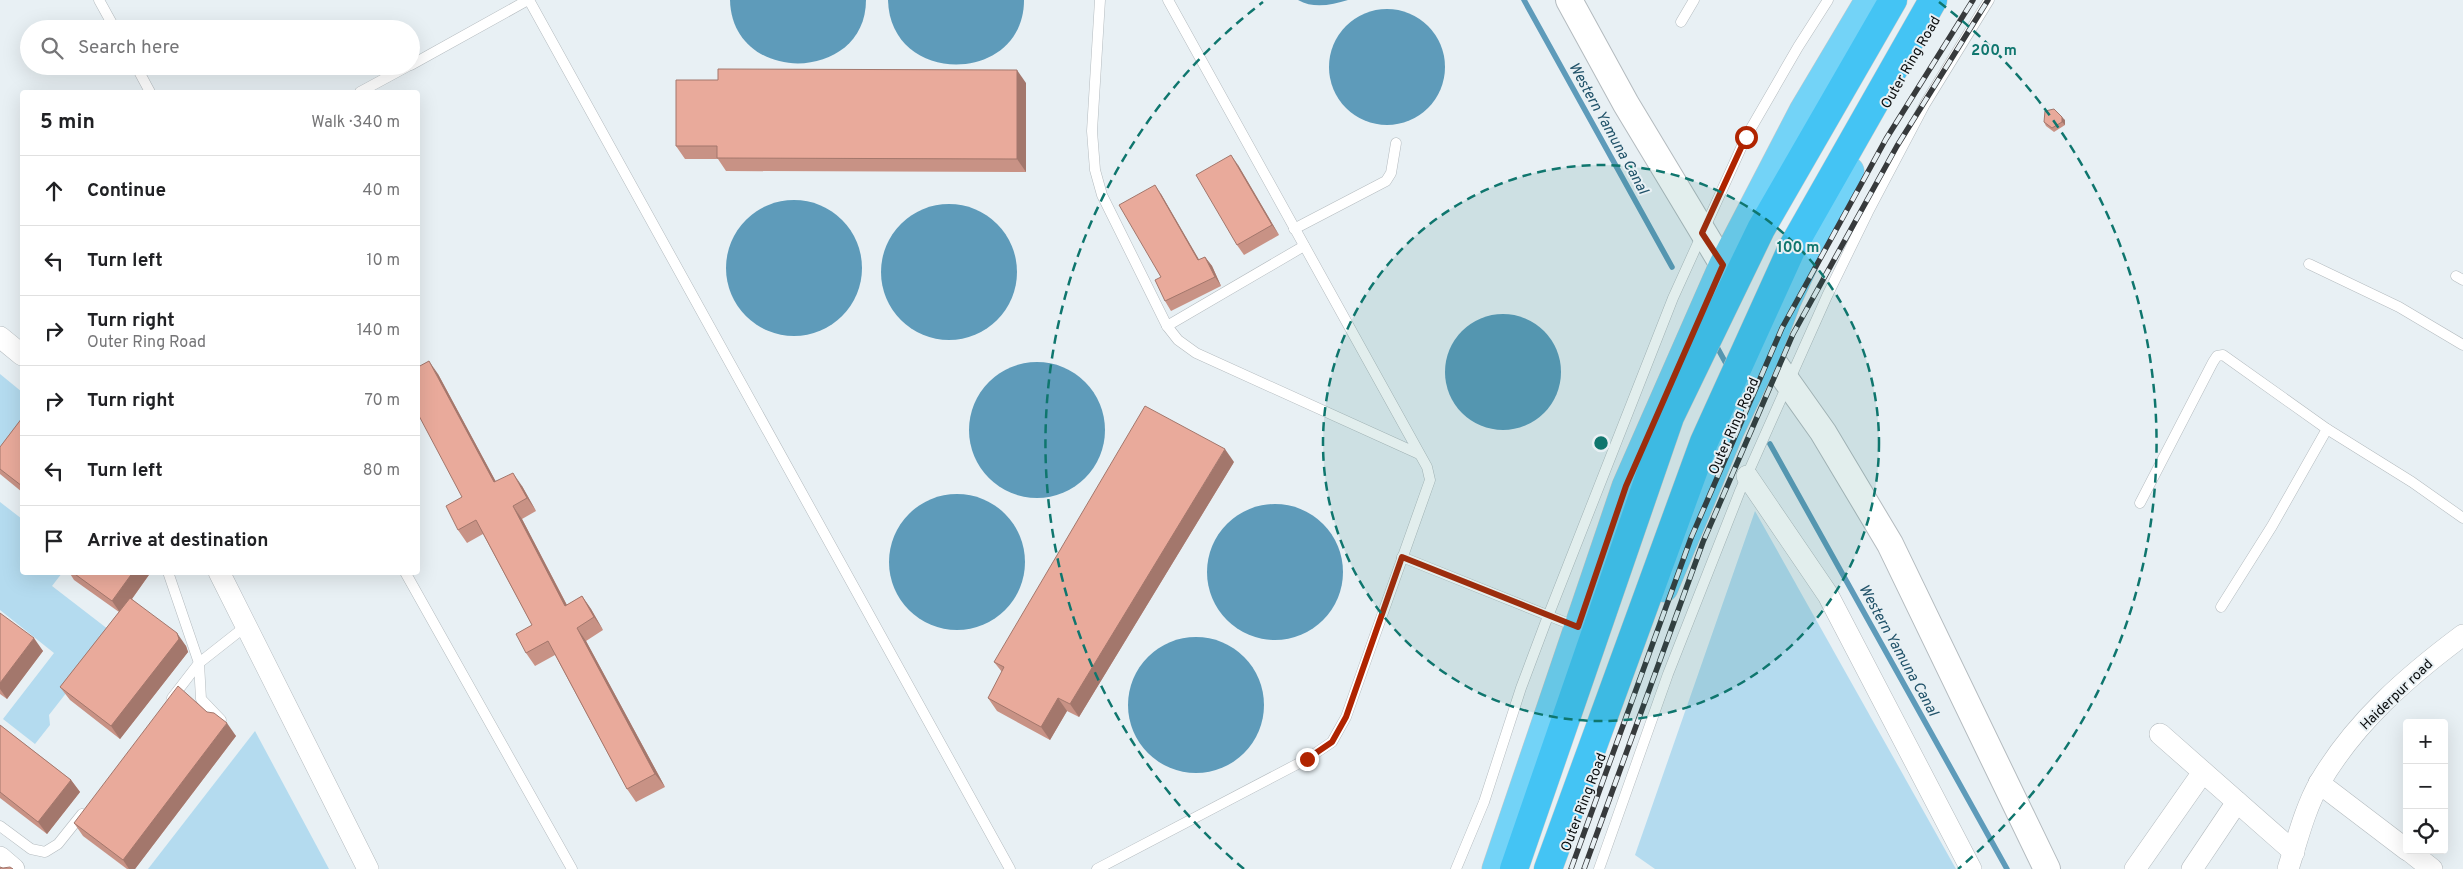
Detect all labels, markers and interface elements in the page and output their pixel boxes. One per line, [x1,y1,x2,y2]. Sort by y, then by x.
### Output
street label: Outer Ring Road [1878,13,1945,112]
search box [20,20,420,75]
icon: search [38,34,66,62]
text: Search here [78,36,180,60]
text: 200 m [1971,42,2017,61]
water label: Western Yamuna Canal [1564,59,1652,199]
text: 5 min [40,109,95,136]
text: Walk · 340 m [311,113,400,133]
route start [1735,126,1758,149]
icon: ahead [40,177,68,205]
text: Continue [87,179,166,203]
text: 40 m [362,181,400,201]
text: 100 m [1777,239,1819,258]
icon: left [40,247,68,275]
text: Turn left [87,249,163,273]
text: 10 m [366,251,400,271]
text: Turn right [87,309,175,333]
icon: right [40,317,68,345]
text: 140 m [357,321,400,341]
text: Outer Ring Road [87,333,206,353]
street label: Outer Ring Road [1705,376,1763,478]
icon: right [40,387,68,415]
text: Turn right [87,389,175,413]
text: 70 m [365,391,400,411]
centre of rings [1592,434,1610,452]
icon: left [40,457,68,485]
text: Turn left [87,459,163,483]
text: 80 m [363,461,400,481]
icon: arrive [40,527,68,555]
text: Arrive at destination [87,529,268,553]
water label: Western Yamuna Canal [1854,581,1942,721]
street label: Haiderpur road [2357,656,2437,734]
map controls [2403,719,2448,854]
button: + [2403,719,2448,764]
route end [1296,748,1319,771]
street label: Outer Ring Road [1558,751,1611,854]
button: − [2403,764,2448,809]
button: locate [2403,809,2448,854]

